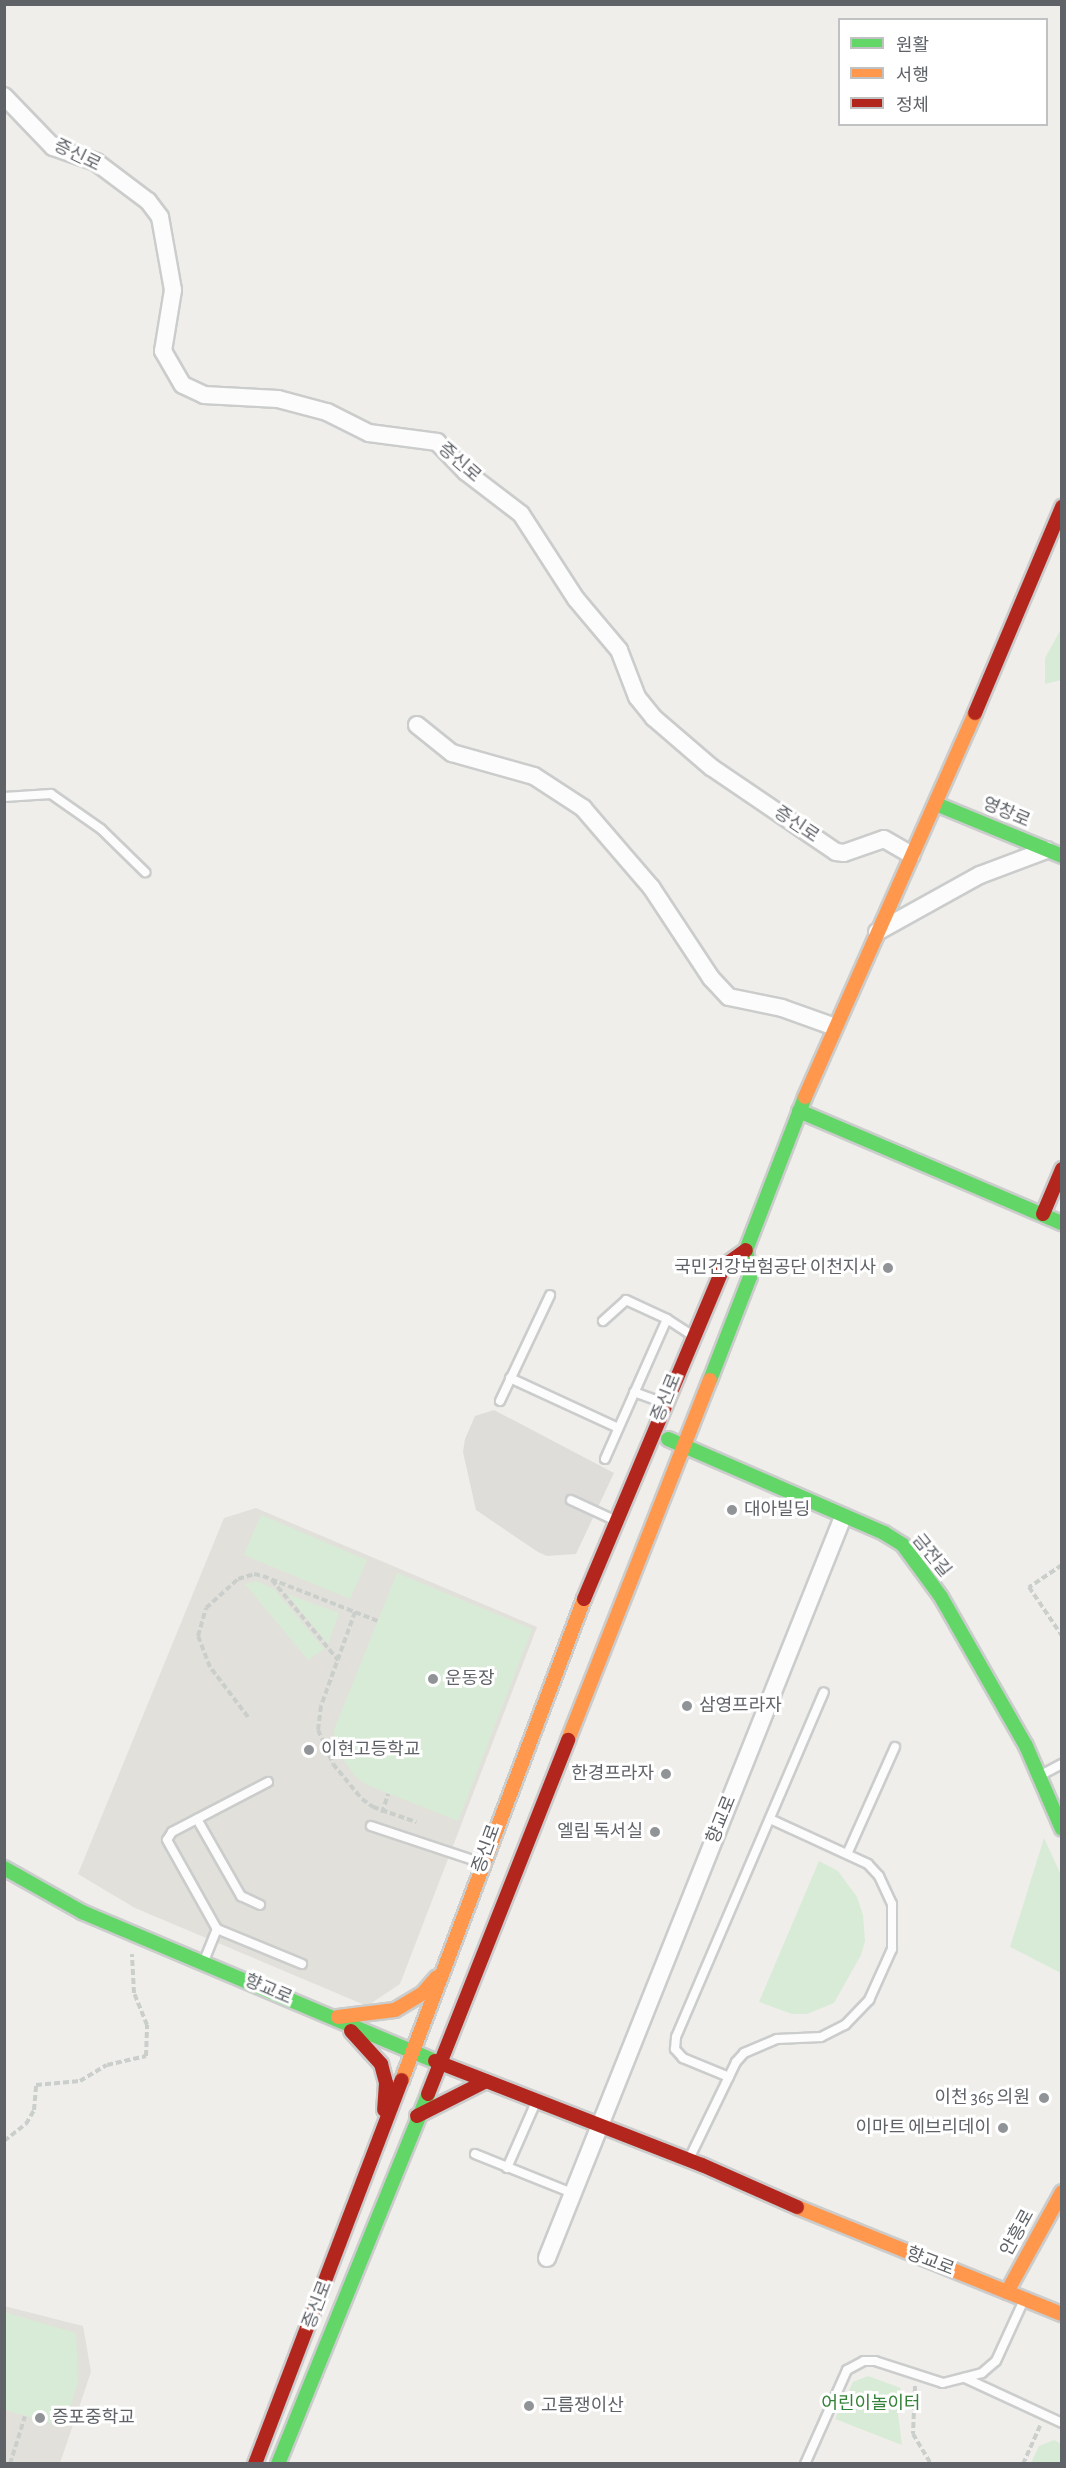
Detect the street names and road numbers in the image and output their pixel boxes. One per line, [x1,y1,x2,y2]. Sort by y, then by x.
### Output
street label: 증신로 [50,135,104,177]
street label: 증신로 [433,439,485,487]
street label: 영창로 [979,793,1033,833]
street label: 증신로 [769,802,823,848]
street label: 증신로 [648,1371,686,1425]
street label: 금전길 [907,1530,955,1582]
street label: 향교로 [703,1793,741,1847]
street label: 증신로 [468,1822,506,1876]
street label: 향교로 [241,1970,295,2010]
street label: 안흥로 [997,2206,1039,2260]
street label: 향교로 [903,2243,957,2281]
street label: 증신로 [299,2278,337,2332]

